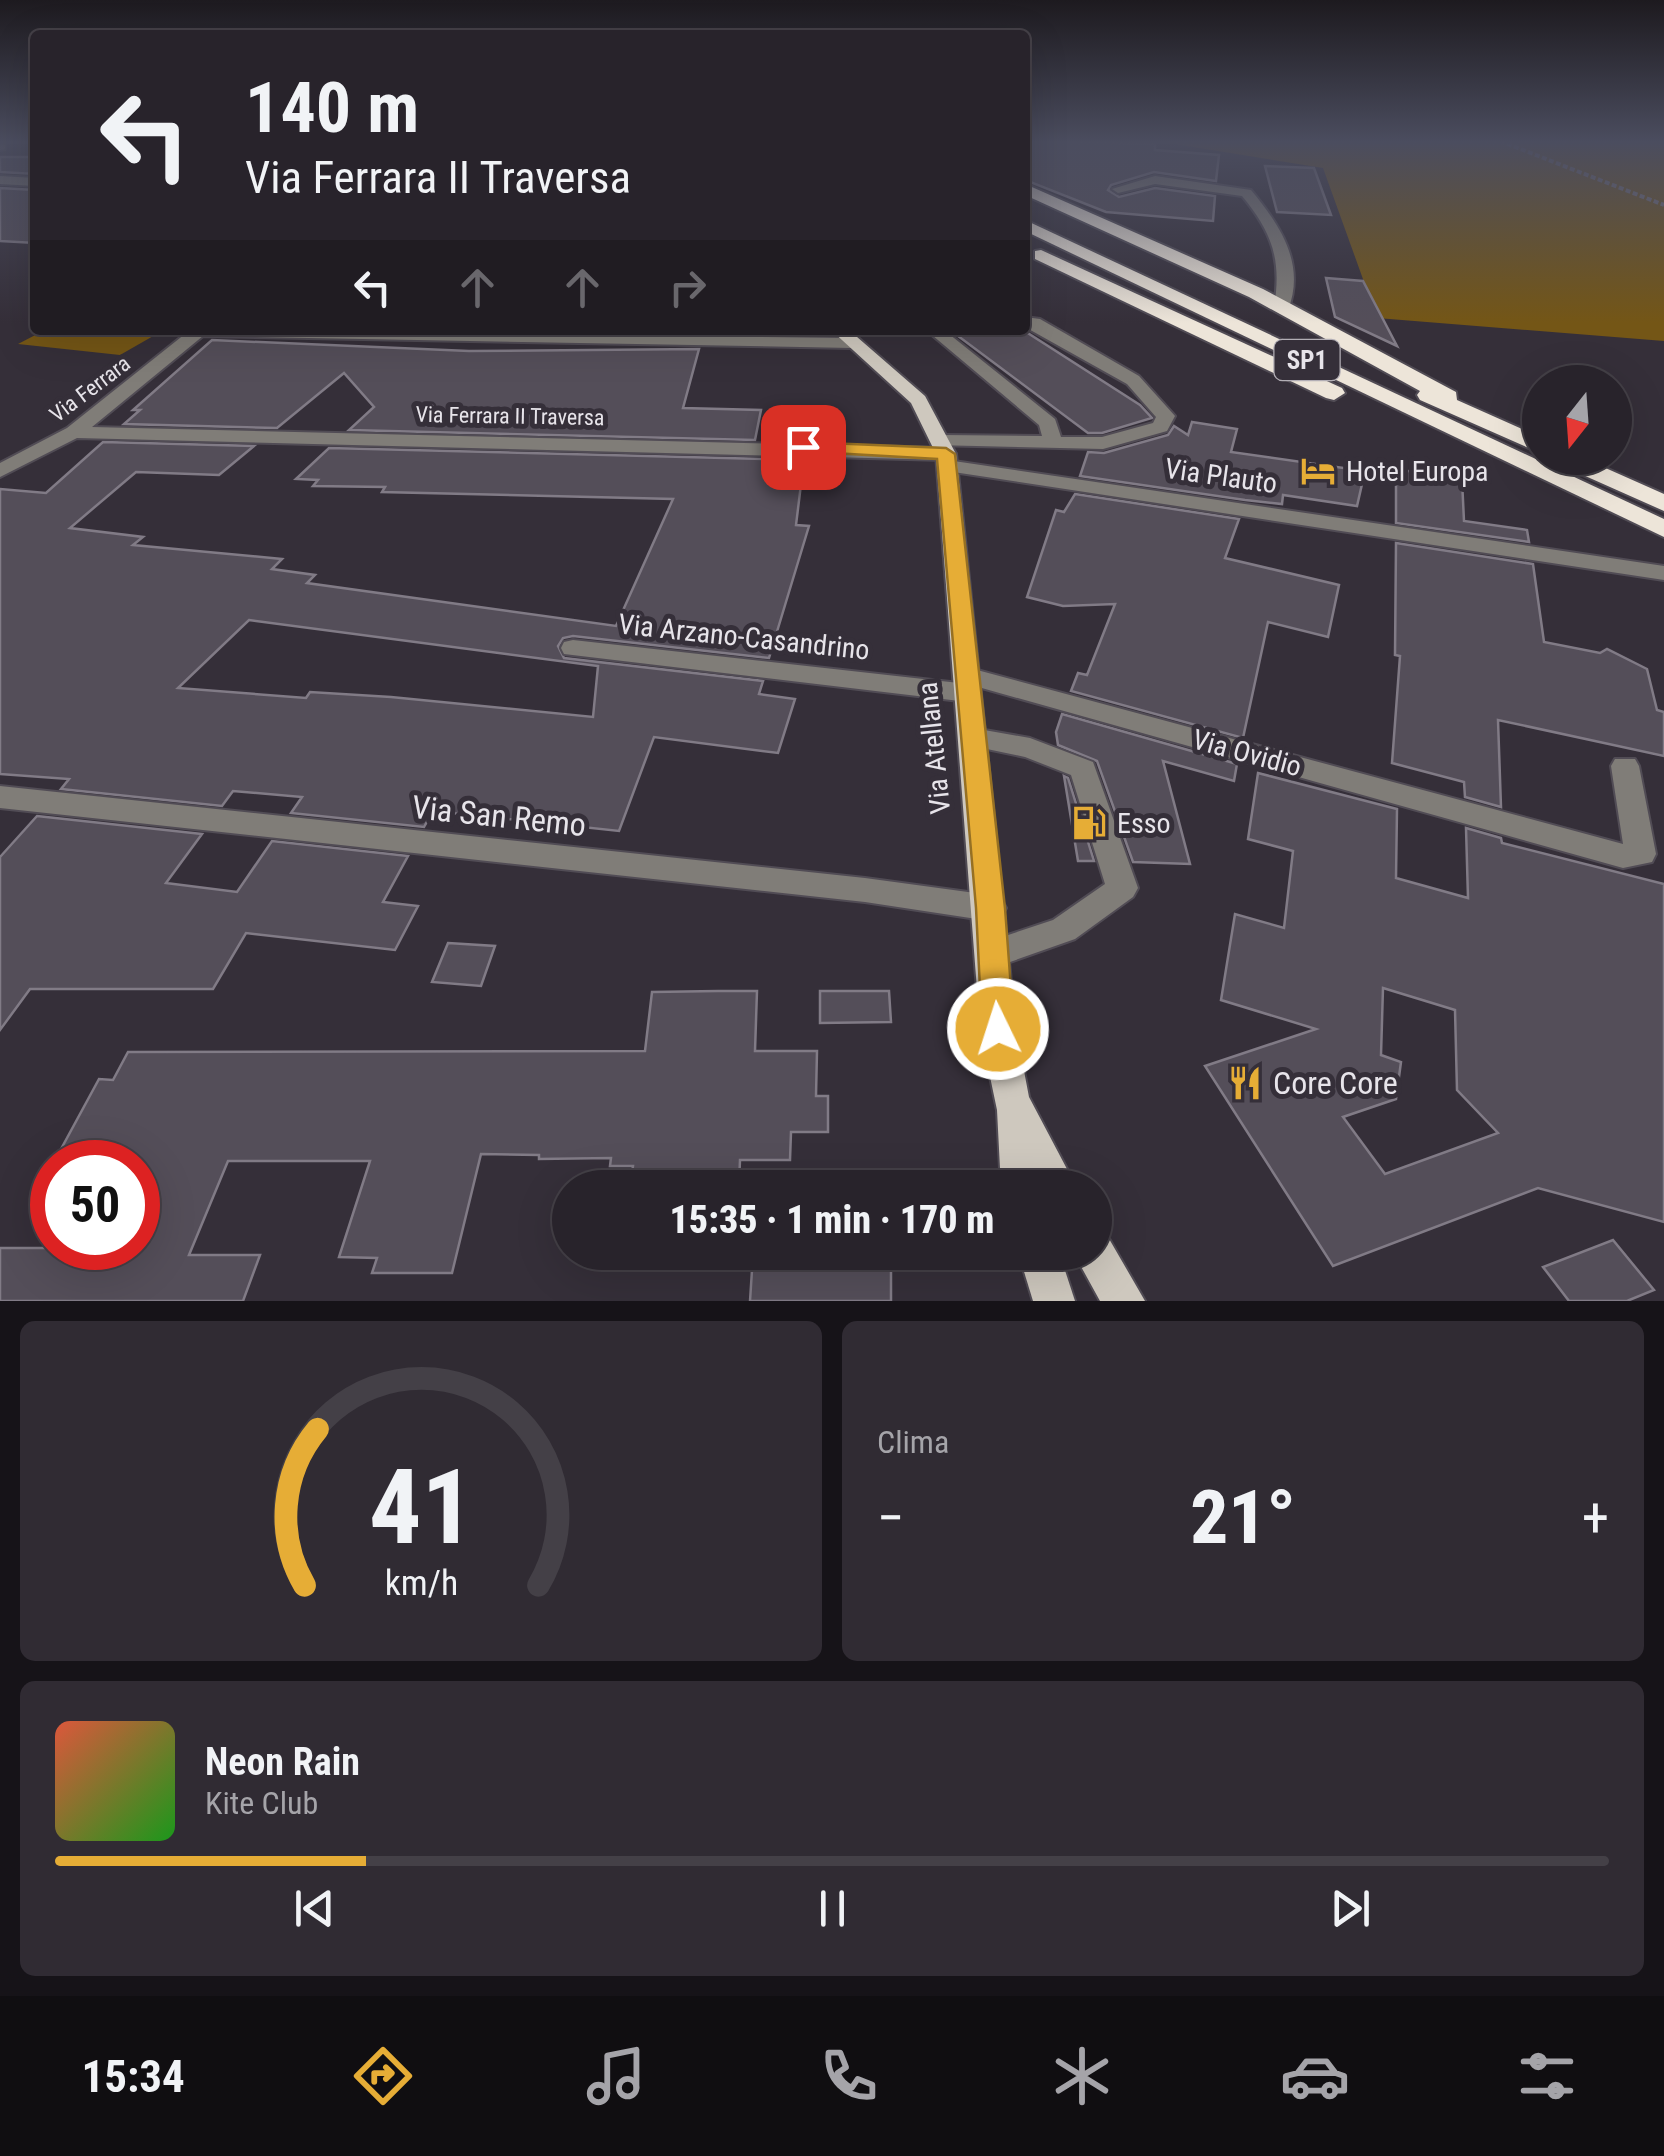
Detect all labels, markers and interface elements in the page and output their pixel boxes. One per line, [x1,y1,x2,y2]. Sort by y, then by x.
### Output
text: 140 m [245,67,419,149]
icon: left [80,70,210,200]
text: Via Ferrara II Traversa [245,151,631,204]
icon: left [345,260,400,315]
icon: ahead [450,260,505,315]
icon: ahead [555,260,610,315]
icon: right [660,260,715,315]
road number: SP1 [1274,340,1340,380]
street label: Via Ferrara [45,351,135,427]
north arrow [1522,365,1632,475]
map controls [1522,365,1632,475]
street label: Via Ferrara II Traversa [415,402,605,430]
pin [761,405,846,490]
icon: arrive [776,420,831,475]
street label: Via Plauto [1163,452,1279,500]
hotel icon: Hotel Europa [1299,452,1337,490]
place label: Hotel Europa [1346,455,1488,488]
street label: Via Arzano-Casandrino [617,607,871,667]
street label: Via Atellana [911,680,957,816]
street label: Via Ovidio [1189,723,1305,783]
street label: Via San Remo [410,788,588,844]
fuel station icon: Esso [1070,804,1108,842]
place label: Esso [1117,807,1171,840]
position arrow [946,977,1050,1081]
restaurant icon: Core Core [1226,1064,1264,1102]
place label: Core Core [1273,1064,1398,1102]
speed limit sign: 50 [30,1140,160,1270]
text: 15:35 · 1 min · 170 m [670,1198,994,1242]
text: Clima [877,1423,949,1461]
text: 41 [368,1447,474,1568]
text: 21° [1190,1473,1296,1561]
text: − [877,1486,905,1550]
text: + [1582,1486,1609,1550]
text: km/h [384,1562,458,1604]
text: Neon Rain [205,1740,360,1784]
text: Kite Club [205,1784,318,1822]
icon: previous [287,1881,342,1936]
icon: pause [805,1881,860,1936]
icon: next [1323,1881,1378,1936]
icon: directions [348,2041,418,2111]
icon: music [581,2041,651,2111]
icon: phone [814,2041,884,2111]
icon: climate [1047,2041,1117,2111]
icon: car [1280,2041,1350,2111]
icon: filters [1512,2041,1582,2111]
text: 15:34 [81,2050,185,2103]

